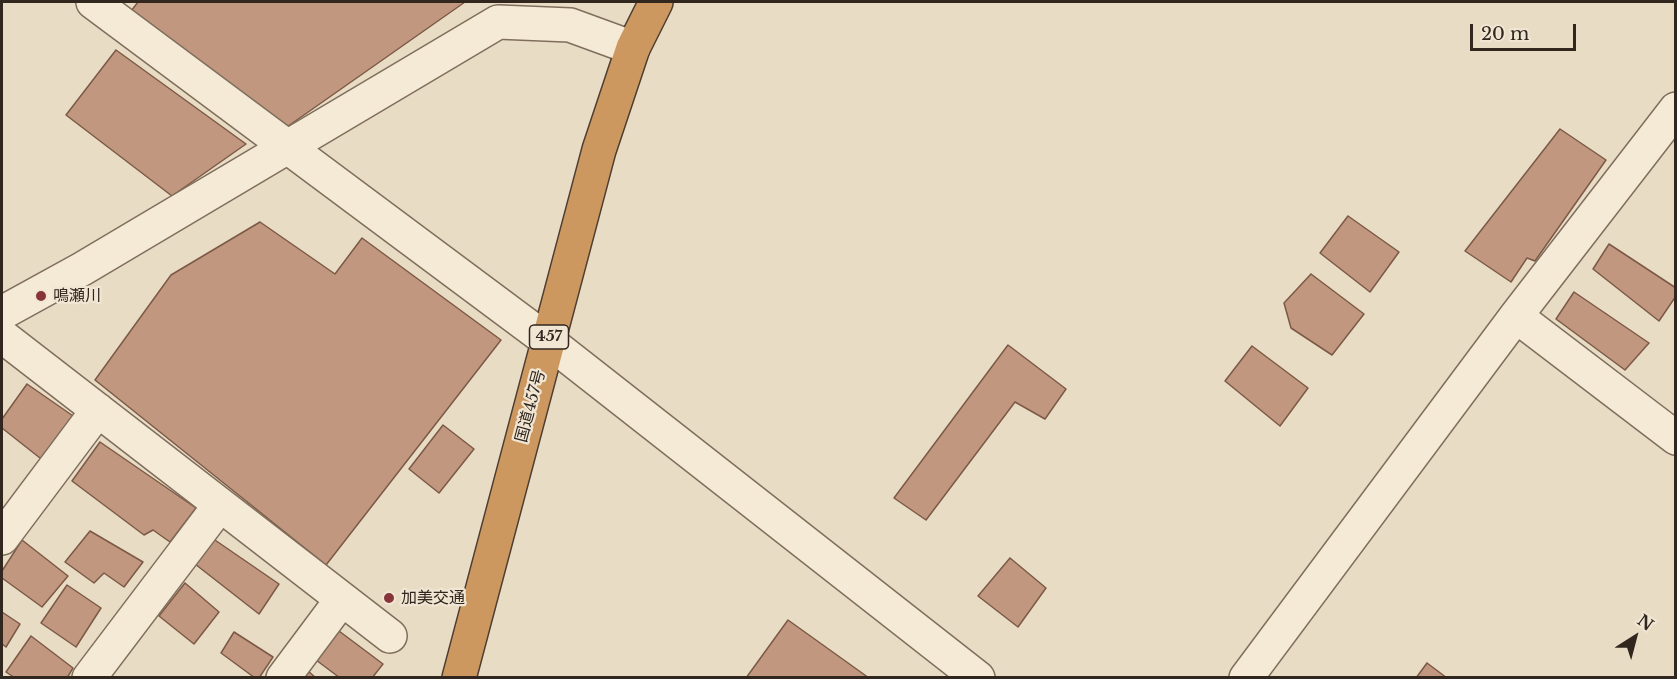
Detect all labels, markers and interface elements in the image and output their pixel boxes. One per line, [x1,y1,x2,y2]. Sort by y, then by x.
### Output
scale bar [1473,12,1580,50]
text: 20 m [1481,23,1529,45]
place label: 鳴瀬川 [53,286,101,306]
marker: 鳴瀬川 [34,289,48,303]
road number: 457 [530,325,568,349]
street label: 国道457号 [512,368,550,444]
place label: 加美交通 [401,588,465,608]
marker: 加美交通 [382,591,396,605]
north arrow [1605,607,1665,667]
text: N [1634,610,1658,635]

